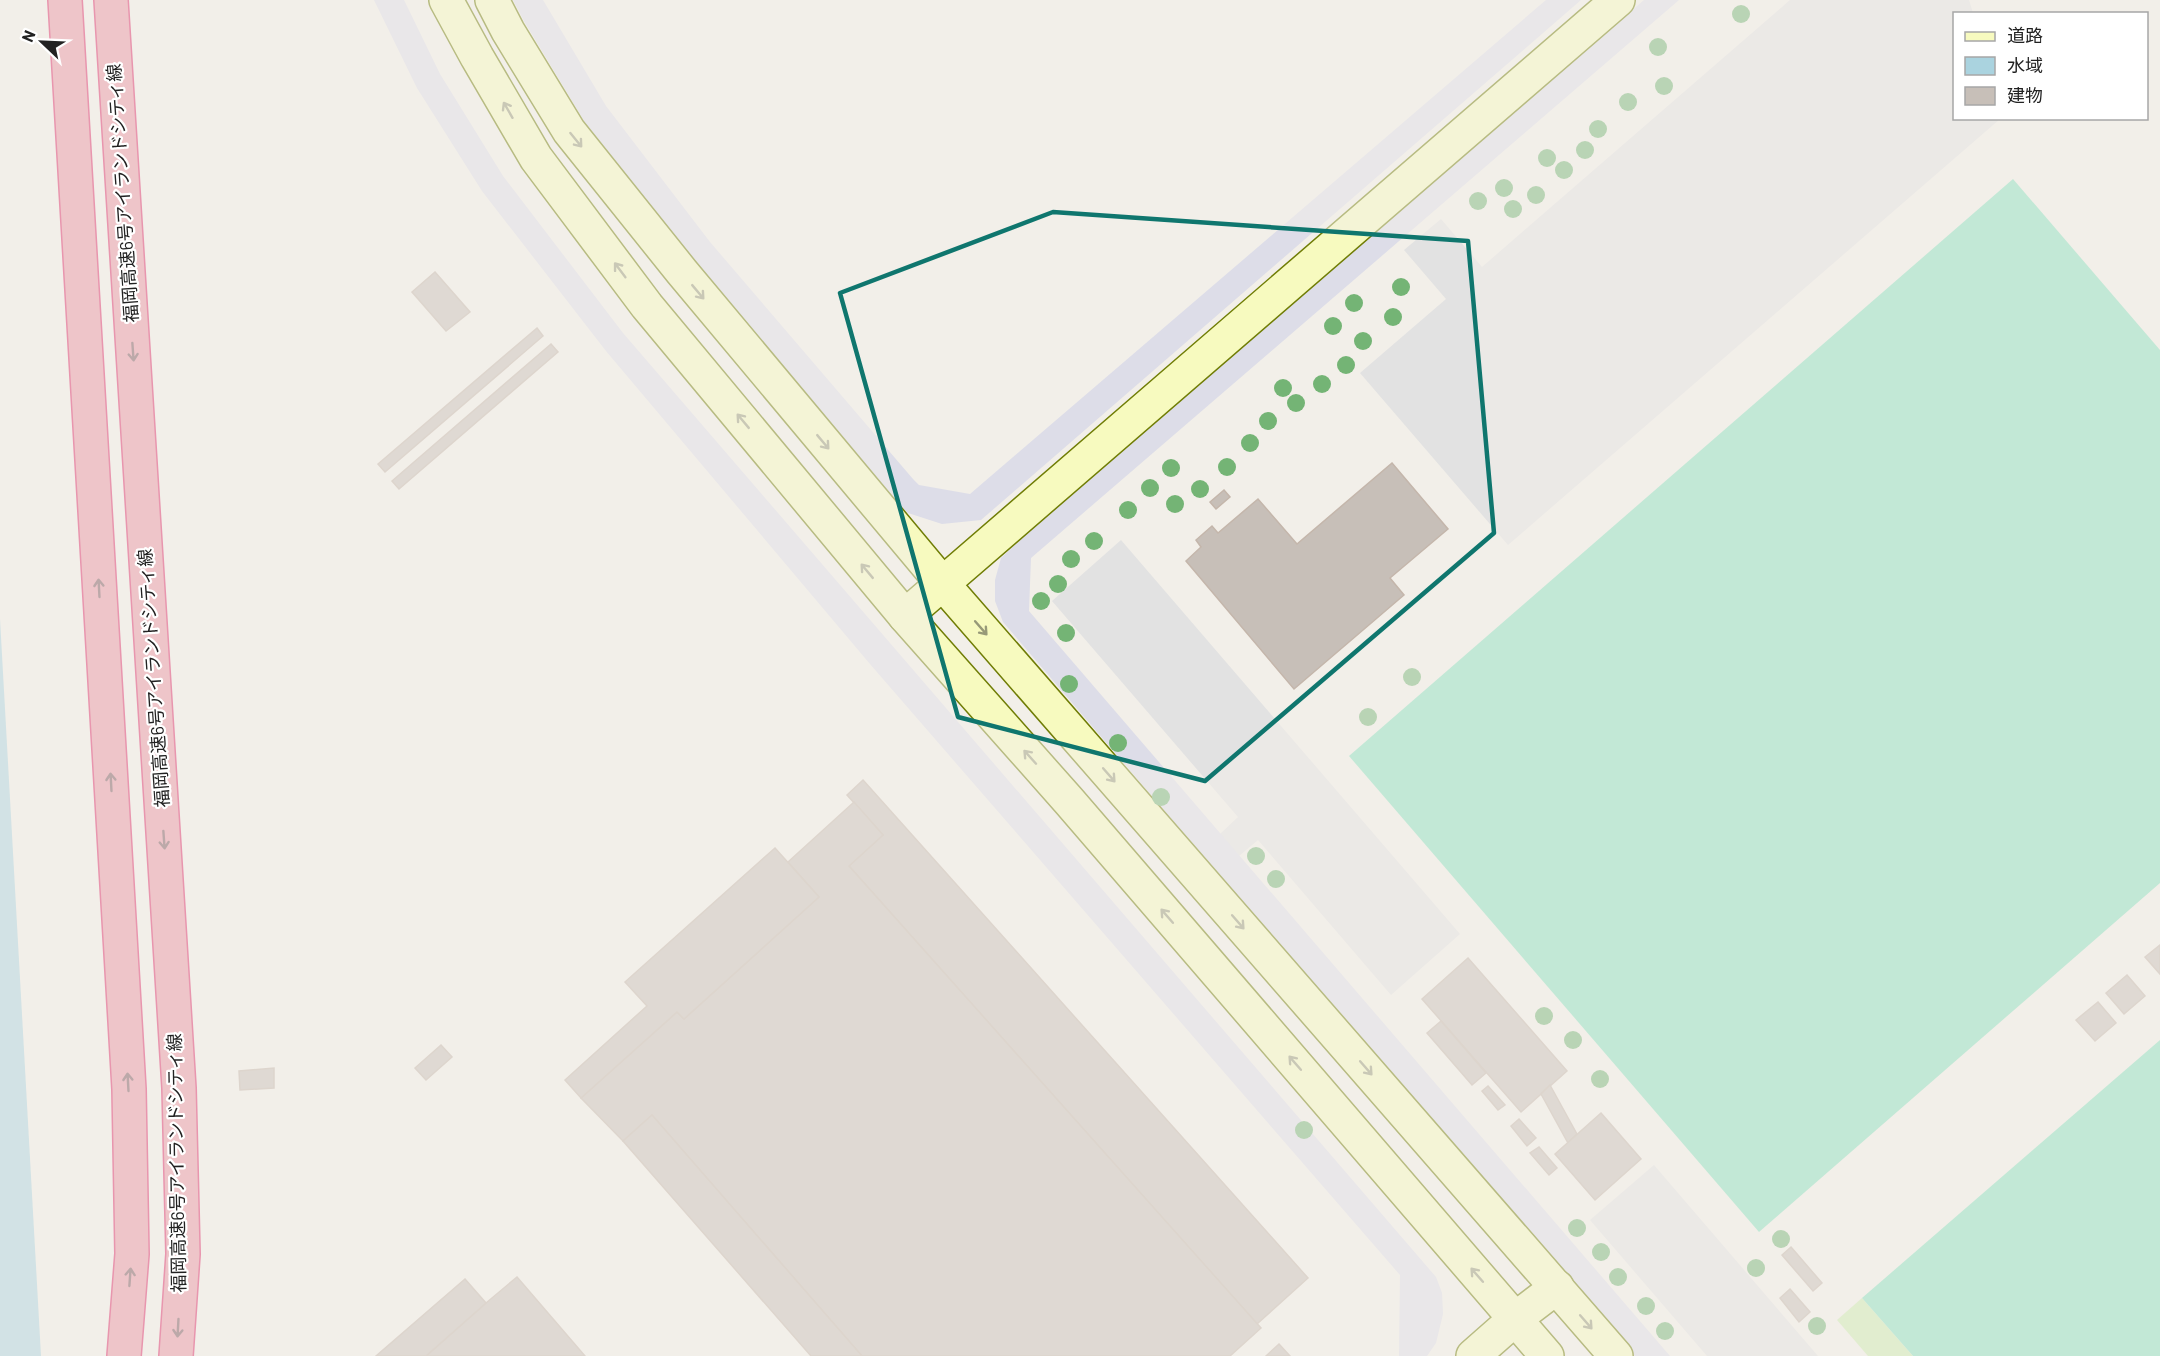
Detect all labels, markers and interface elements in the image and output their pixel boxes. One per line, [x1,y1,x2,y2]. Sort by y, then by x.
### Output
north arrow [12,12,72,72]
legend [1953,12,2148,120]
text: 道路 [2007,24,2043,46]
text: N [17,27,39,45]
text: 水域 [2007,54,2043,76]
street label: 福岡高速6号アイランドシティ線 [102,63,142,323]
text: 建物 [2007,84,2043,106]
one-way arrow [502,102,514,119]
one-way arrow [570,132,583,148]
one-way arrow [614,262,626,278]
one-way arrow [692,284,705,300]
one-way arrow [128,341,139,361]
one-way arrow [736,413,749,429]
one-way arrow [816,434,830,449]
street label: 福岡高速6号アイランドシティ線 [133,548,173,808]
one-way arrow [861,563,874,579]
one-way arrow [94,578,105,598]
one-way arrow [974,620,988,635]
one-way arrow [1023,750,1037,765]
one-way arrow [1102,767,1116,782]
one-way arrow [105,773,116,793]
one-way arrow [158,829,169,849]
one-way arrow [1160,909,1174,924]
one-way arrow [1231,914,1245,929]
street label: 福岡高速6号アイランドシティ線 [163,1033,189,1293]
one-way arrow [1288,1056,1302,1071]
one-way arrow [1359,1060,1373,1075]
one-way arrow [123,1072,134,1092]
one-way arrow [125,1267,136,1287]
one-way arrow [1470,1268,1484,1283]
one-way arrow [1579,1314,1593,1329]
one-way arrow [172,1318,183,1338]

